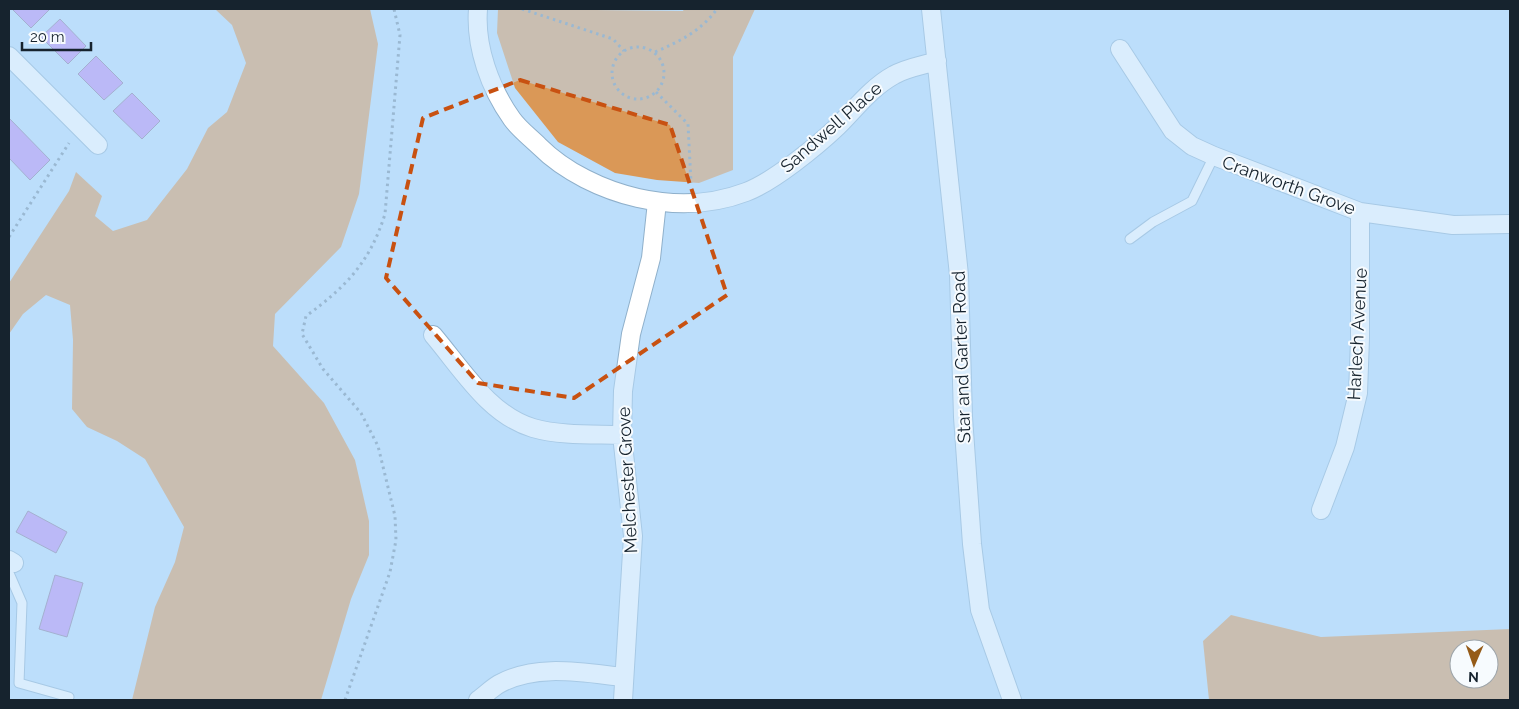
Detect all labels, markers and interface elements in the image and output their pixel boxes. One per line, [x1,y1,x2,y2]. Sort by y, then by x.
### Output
scale bar [22,20,91,52]
text: 20 m [30,28,65,46]
street label: Sandwell Place [776,77,886,177]
street label: Cranworth Grove [1219,151,1359,219]
street label: Harlech Avenue [1343,267,1371,401]
street label: Star and Garter Road [947,271,975,443]
street label: Melchester Grove [613,406,641,554]
north arrow [1449,639,1499,689]
text: N [1468,669,1479,685]

